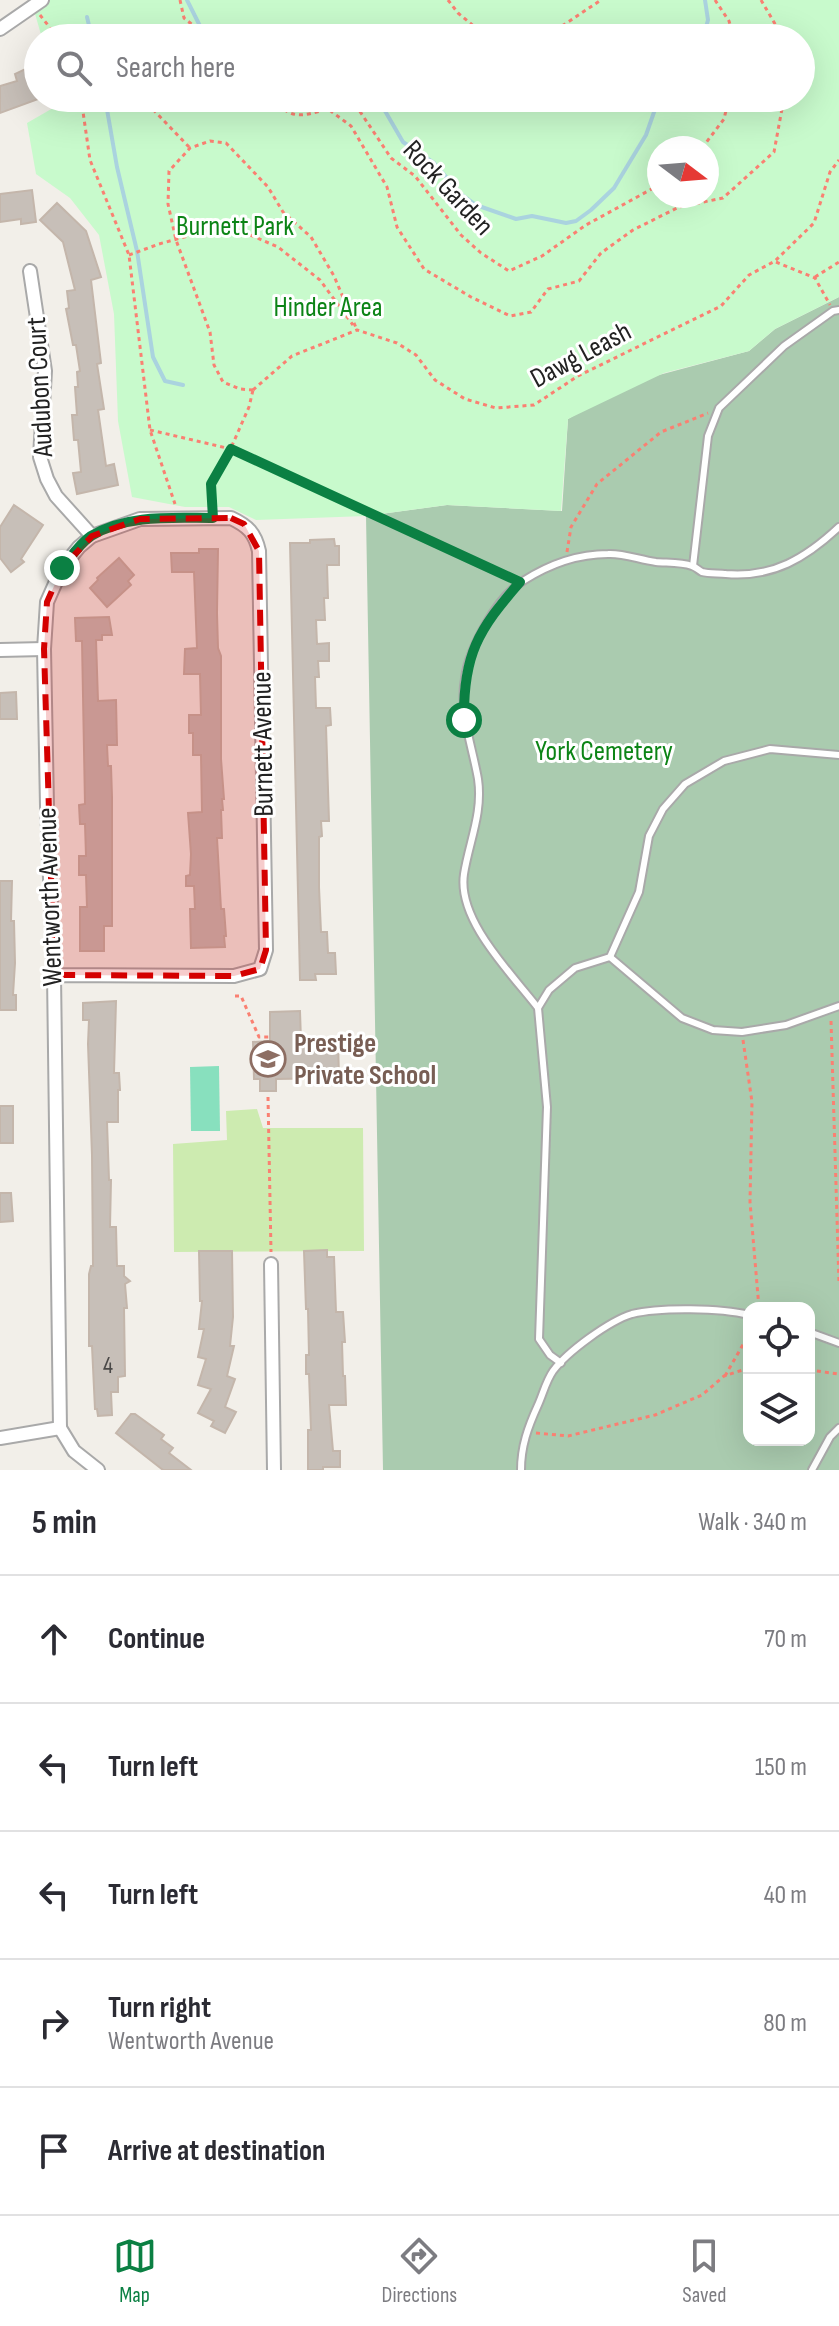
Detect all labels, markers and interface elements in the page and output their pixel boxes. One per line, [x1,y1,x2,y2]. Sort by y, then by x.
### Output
search box [24,24,815,112]
icon: search [52,46,96,90]
text: Search here [116,50,235,86]
street label: Rock Garden [396,134,500,242]
north arrow [647,136,719,208]
park label: Burnett Park [176,210,294,243]
park label: Hinder Area [274,291,382,324]
street label: Dawg Leash [525,315,637,395]
street label: Audubon Court [20,316,60,459]
route end [44,550,80,586]
street label: Burnett Avenue [245,671,281,817]
route start [446,702,482,738]
park label: York Cemetery [535,735,673,768]
street label: Wentworth Avenue [30,807,70,987]
place label: Prestige Private School [294,1027,436,1092]
school or university icon: Prestige Private School [249,1040,287,1078]
map controls [743,1302,815,1446]
button: locate [743,1302,815,1374]
house number: 4 [103,1351,113,1380]
button: layers [743,1374,815,1446]
text: 5 min [32,1502,97,1543]
text: Walk · 340 m [698,1507,807,1538]
icon: ahead [32,1617,76,1661]
text: Continue [108,1621,205,1657]
text: 70 m [764,1624,807,1655]
icon: left [32,1745,76,1789]
text: Turn left [108,1749,198,1785]
text: 150 m [755,1752,807,1783]
icon: left [32,1873,76,1917]
text: Turn left [108,1877,198,1913]
text: 40 m [764,1880,807,1911]
text: Turn right [108,1990,211,2026]
icon: right [32,2001,76,2045]
text: 80 m [763,2008,807,2039]
text: Wentworth Avenue [108,2026,274,2057]
icon: arrive [32,2129,76,2173]
text: Arrive at destination [108,2133,325,2169]
tab: Map [113,2234,157,2309]
tab: Directions [382,2234,457,2309]
tab: Saved [682,2234,726,2309]

